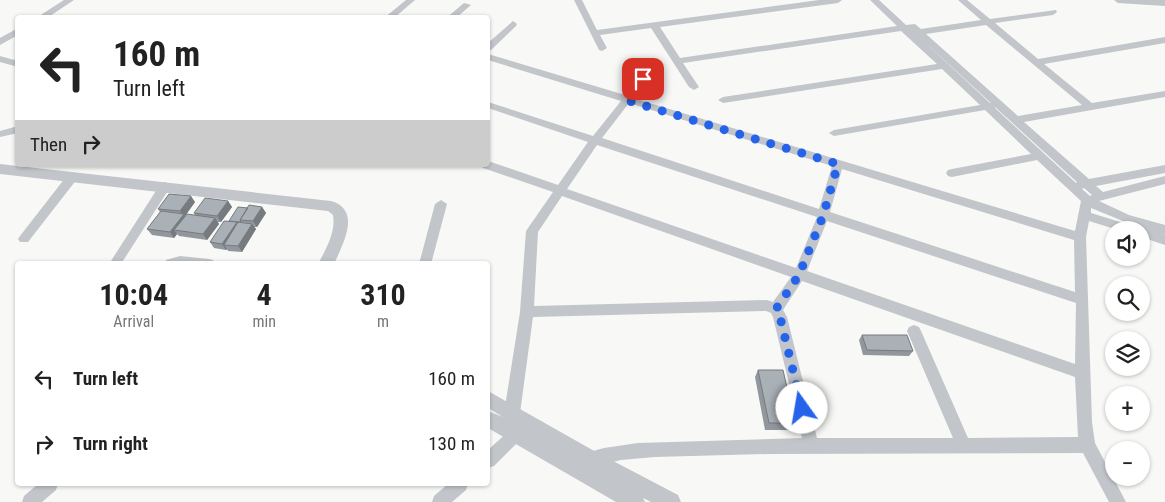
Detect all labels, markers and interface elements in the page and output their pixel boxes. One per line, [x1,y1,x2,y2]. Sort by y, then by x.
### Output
text: 160 m [113,34,200,75]
icon: left [30,35,95,100]
pin [622,58,664,100]
icon: arrive [629,65,657,93]
text: Turn left [113,76,185,101]
icon: right [77,130,105,158]
text: Then [30,133,67,156]
map controls [1105,221,1150,486]
button: sound [1105,221,1150,266]
button: search [1105,276,1150,321]
text: 10:04 [99,277,168,312]
text: 4 [257,277,272,312]
text: 310 [360,277,406,312]
text: Arrival [113,312,154,331]
text: min [252,312,276,331]
text: m [377,312,389,331]
button: layers [1105,331,1150,376]
icon: left [30,365,58,393]
text: Turn left [73,367,138,390]
text: 160 m [428,367,475,390]
position arrow [775,381,827,433]
button: + [1105,386,1150,431]
icon: right [30,430,58,458]
text: Turn right [73,432,148,455]
text: 130 m [428,432,475,455]
button: − [1105,441,1150,486]

